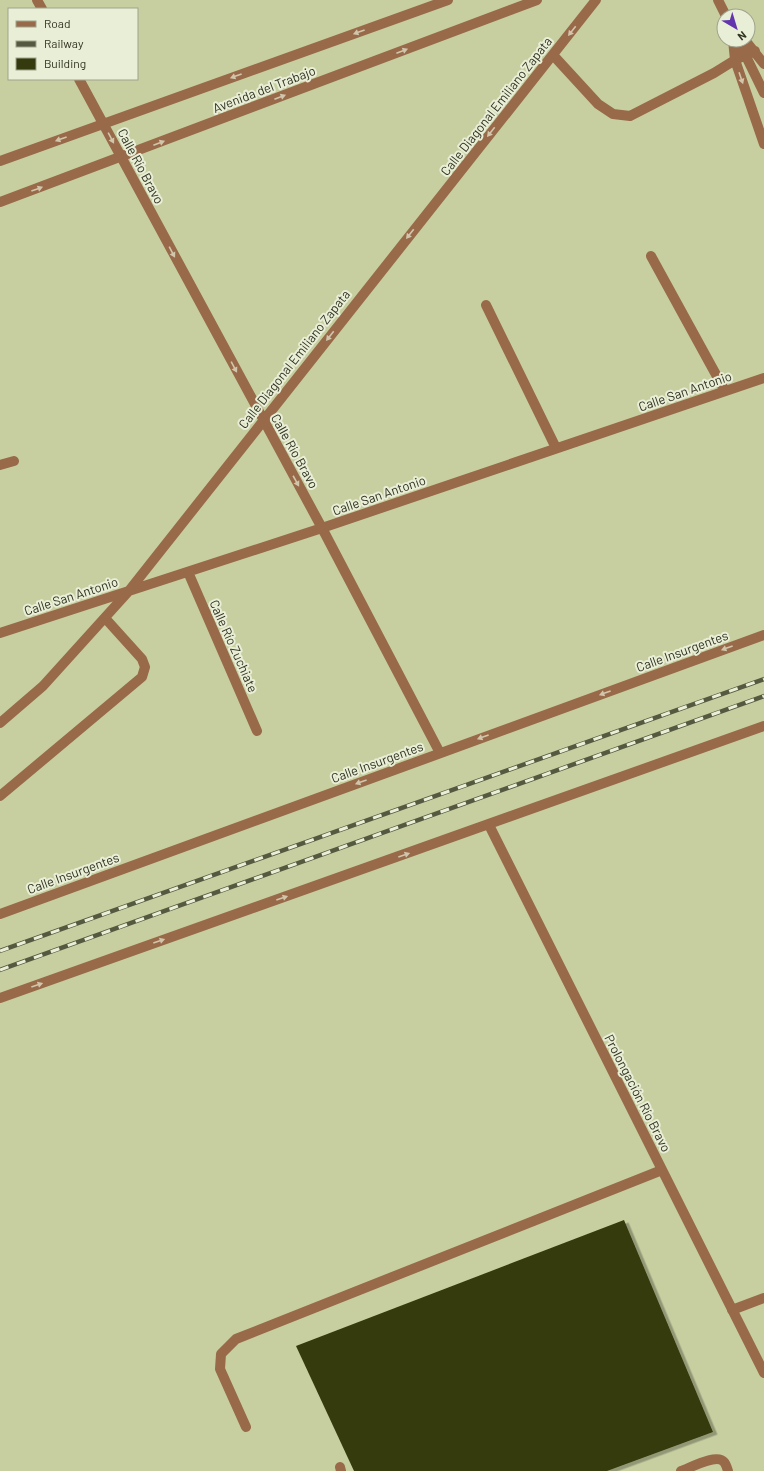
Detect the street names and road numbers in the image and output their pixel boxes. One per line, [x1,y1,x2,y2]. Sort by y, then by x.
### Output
street label: Calle Diagonal Emiliano Zapata [437,33,555,179]
street label: Avenida del Trabajo [210,62,318,116]
street label: Calle Río Bravo [114,126,168,206]
street label: Calle Diagonal Emiliano Zapata [235,286,353,432]
street label: Calle San Antonio [636,368,734,414]
street label: Calle Río Bravo [268,411,322,491]
street label: Calle San Antonio [330,472,428,518]
street label: Calle San Antonio [22,573,120,619]
street label: Calle Río Zuchiate [206,597,262,695]
street label: Calle Insurgentes [634,627,730,675]
street label: Calle Insurgentes [329,738,425,786]
street label: Calle Insurgentes [25,849,121,897]
street label: Prolongación Río Bravo [601,1032,675,1154]

